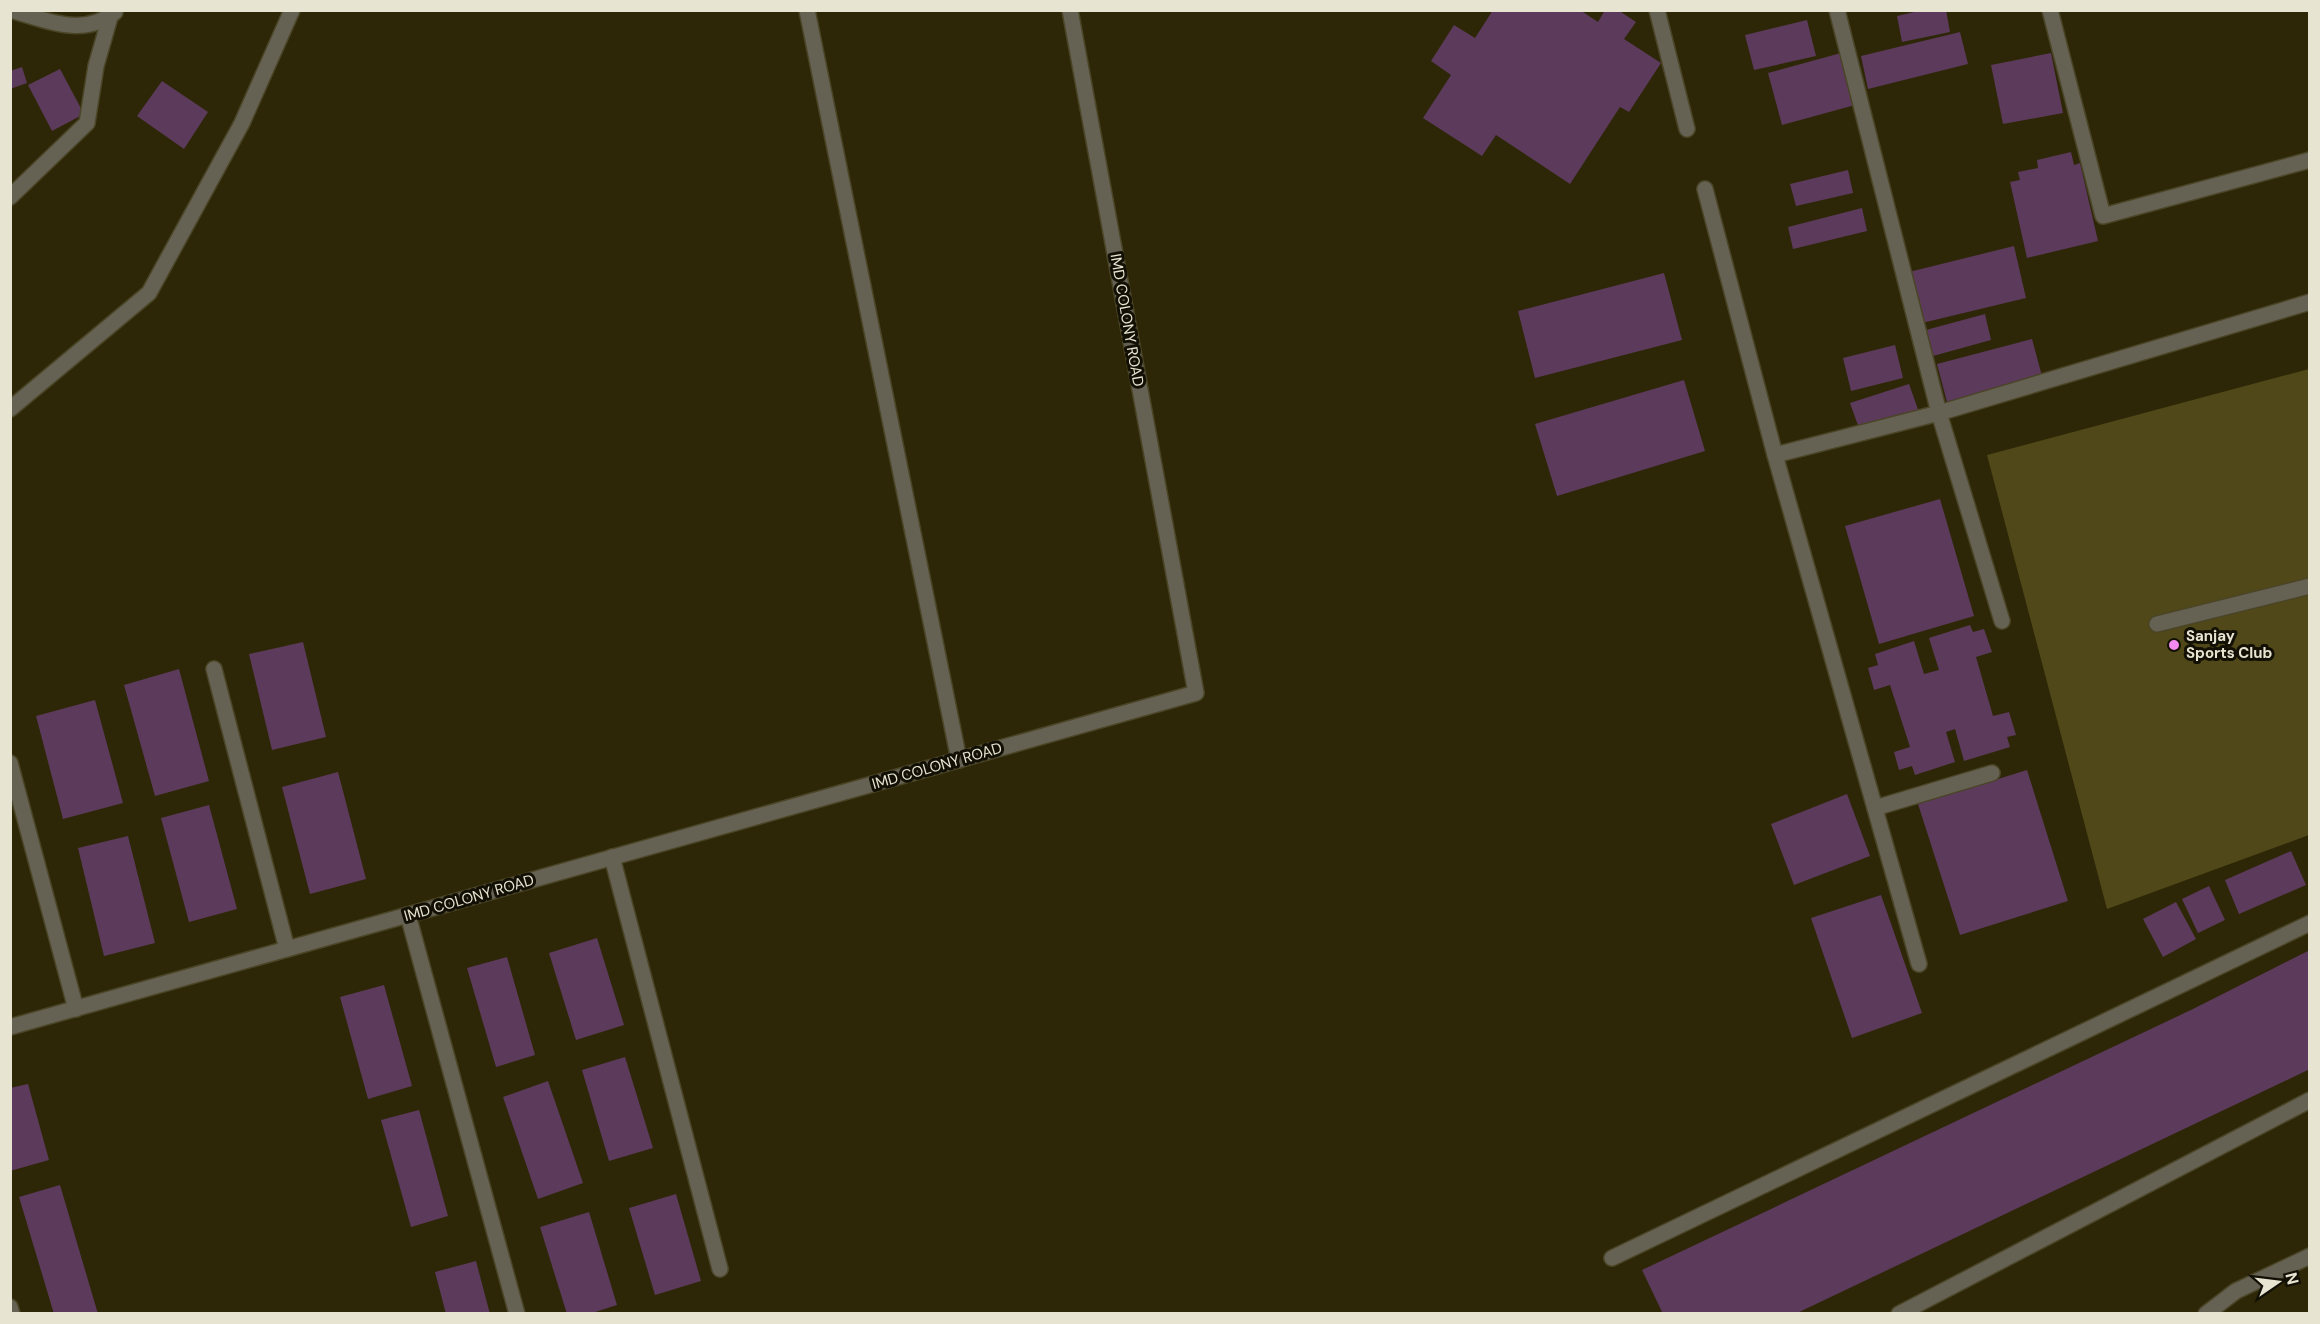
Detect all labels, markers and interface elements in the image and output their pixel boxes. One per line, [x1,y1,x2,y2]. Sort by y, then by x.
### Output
street label: IMD COLONY ROAD [1105,252,1149,388]
place label: Sanjay Sports Club [2186,626,2272,663]
marker: Sanjay Sports Club [2167,638,2181,652]
street label: IMD COLONY ROAD [870,738,1004,794]
street label: IMD COLONY ROAD [402,870,536,926]
north arrow [2248,1252,2308,1312]
text: N [2280,1270,2304,1287]

